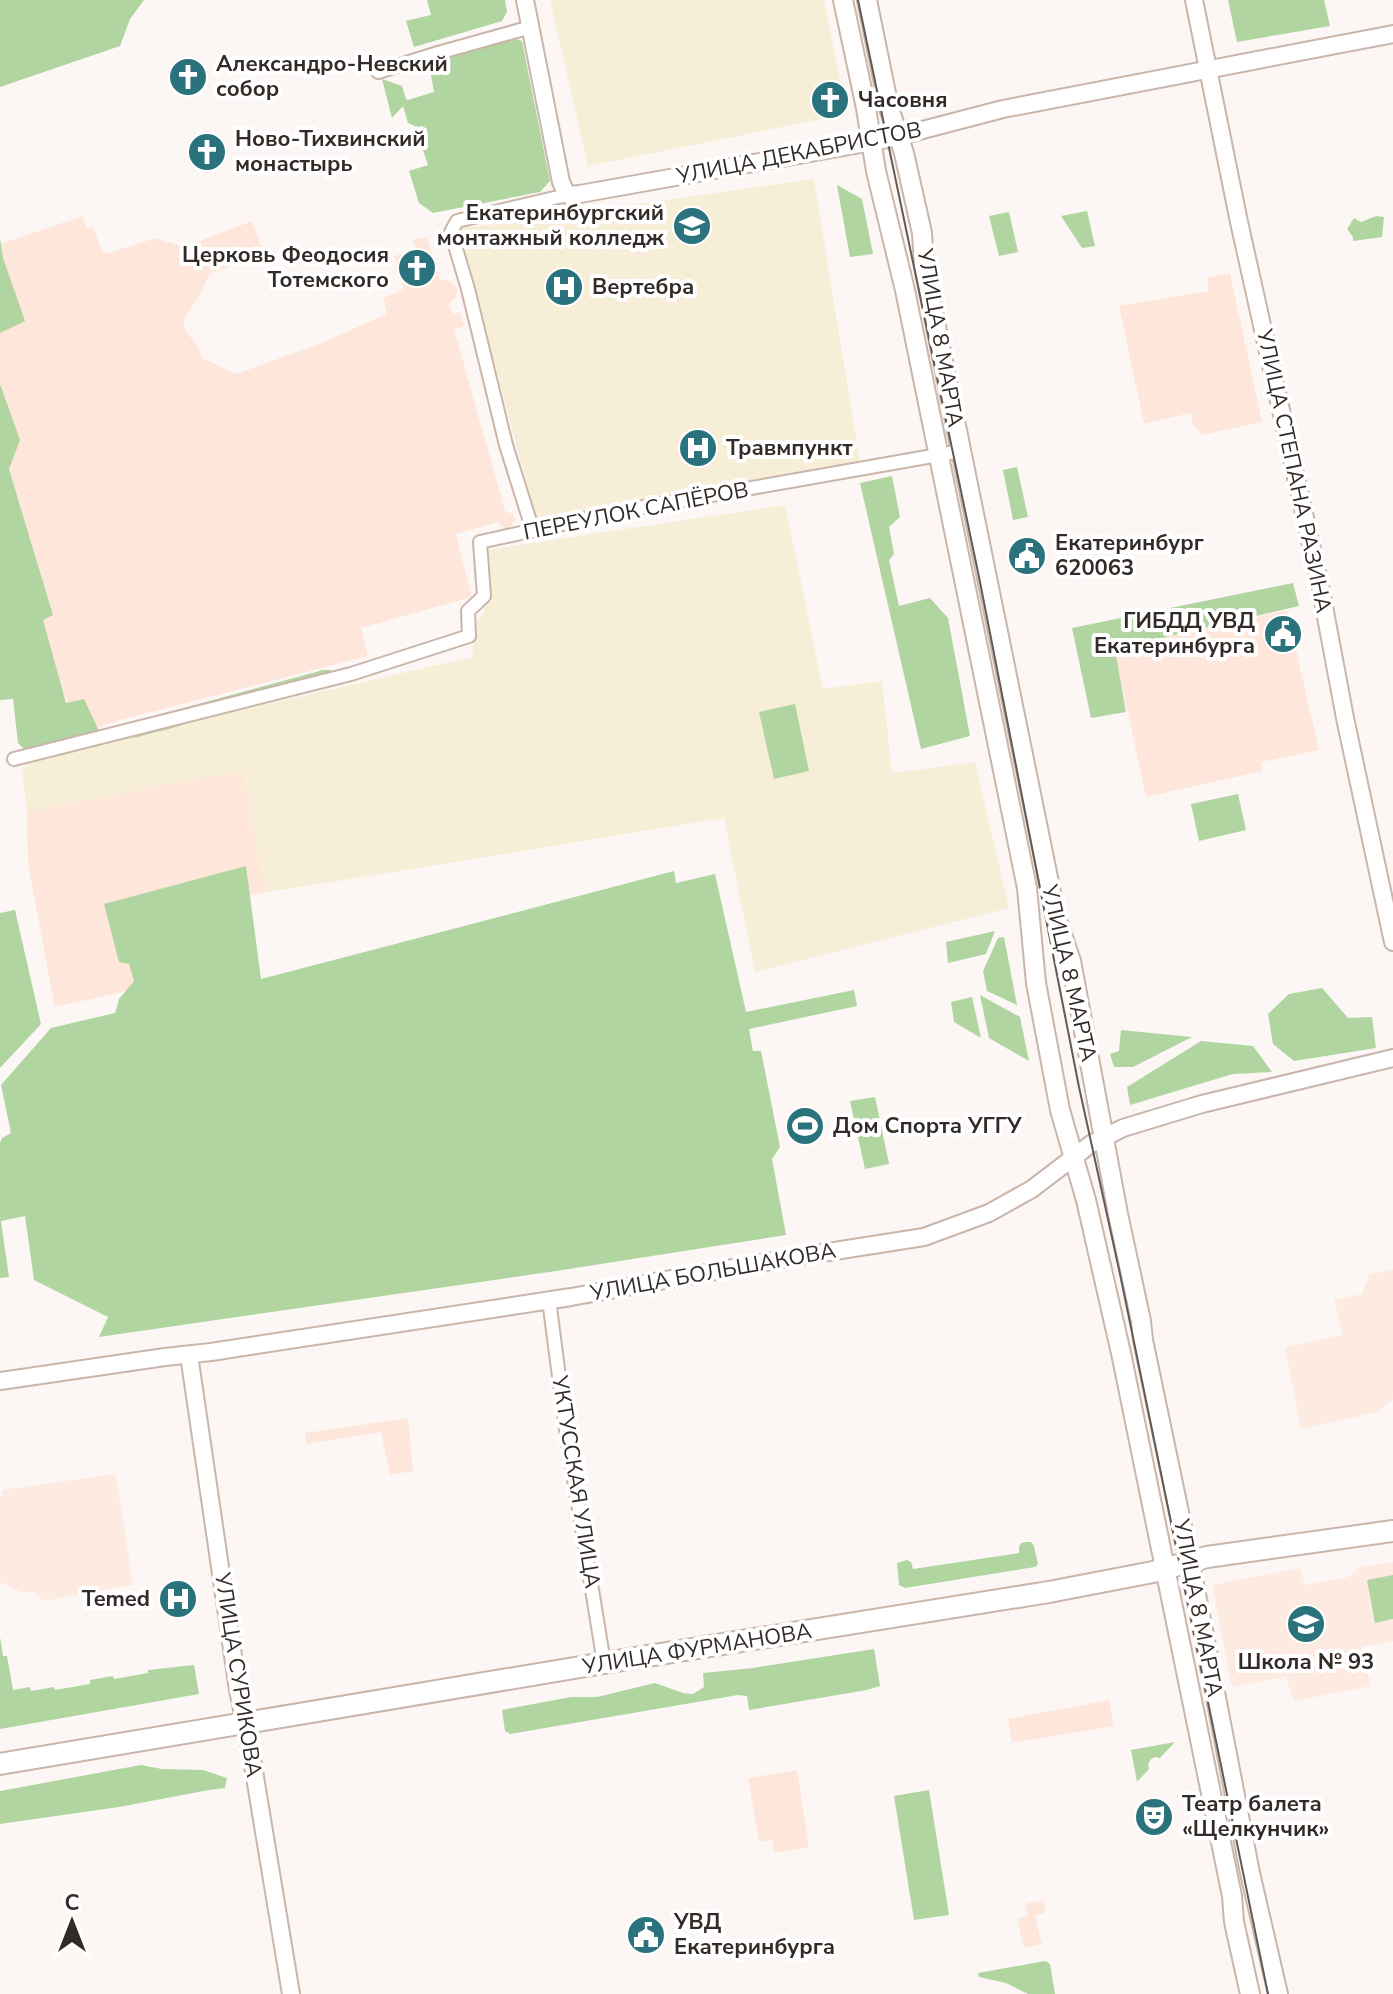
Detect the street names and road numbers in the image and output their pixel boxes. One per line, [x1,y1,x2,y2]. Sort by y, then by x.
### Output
street label: УЛИЦА ДЕКАБРИСТОВ [673,115,924,192]
street label: УЛИЦА 8 МАРТА [909,246,970,429]
street label: УЛИЦА СТЕПАНА РАЗИНА [1249,326,1339,615]
street label: ПЕРЕУЛОК САПЁРОВ [521,474,751,548]
street label: УЛИЦА 8 МАРТА [1034,881,1104,1064]
street label: УЛИЦА БОЛЬШАКОВА [587,1236,838,1309]
street label: УКТУССКАЯ УЛИЦА [544,1373,608,1590]
street label: УЛИЦА 8 МАРТА [1166,1516,1230,1699]
street label: УЛИЦА СУРИКОВА [207,1570,269,1779]
street label: УЛИЦА ФУРМАНОВА [579,1616,814,1682]

